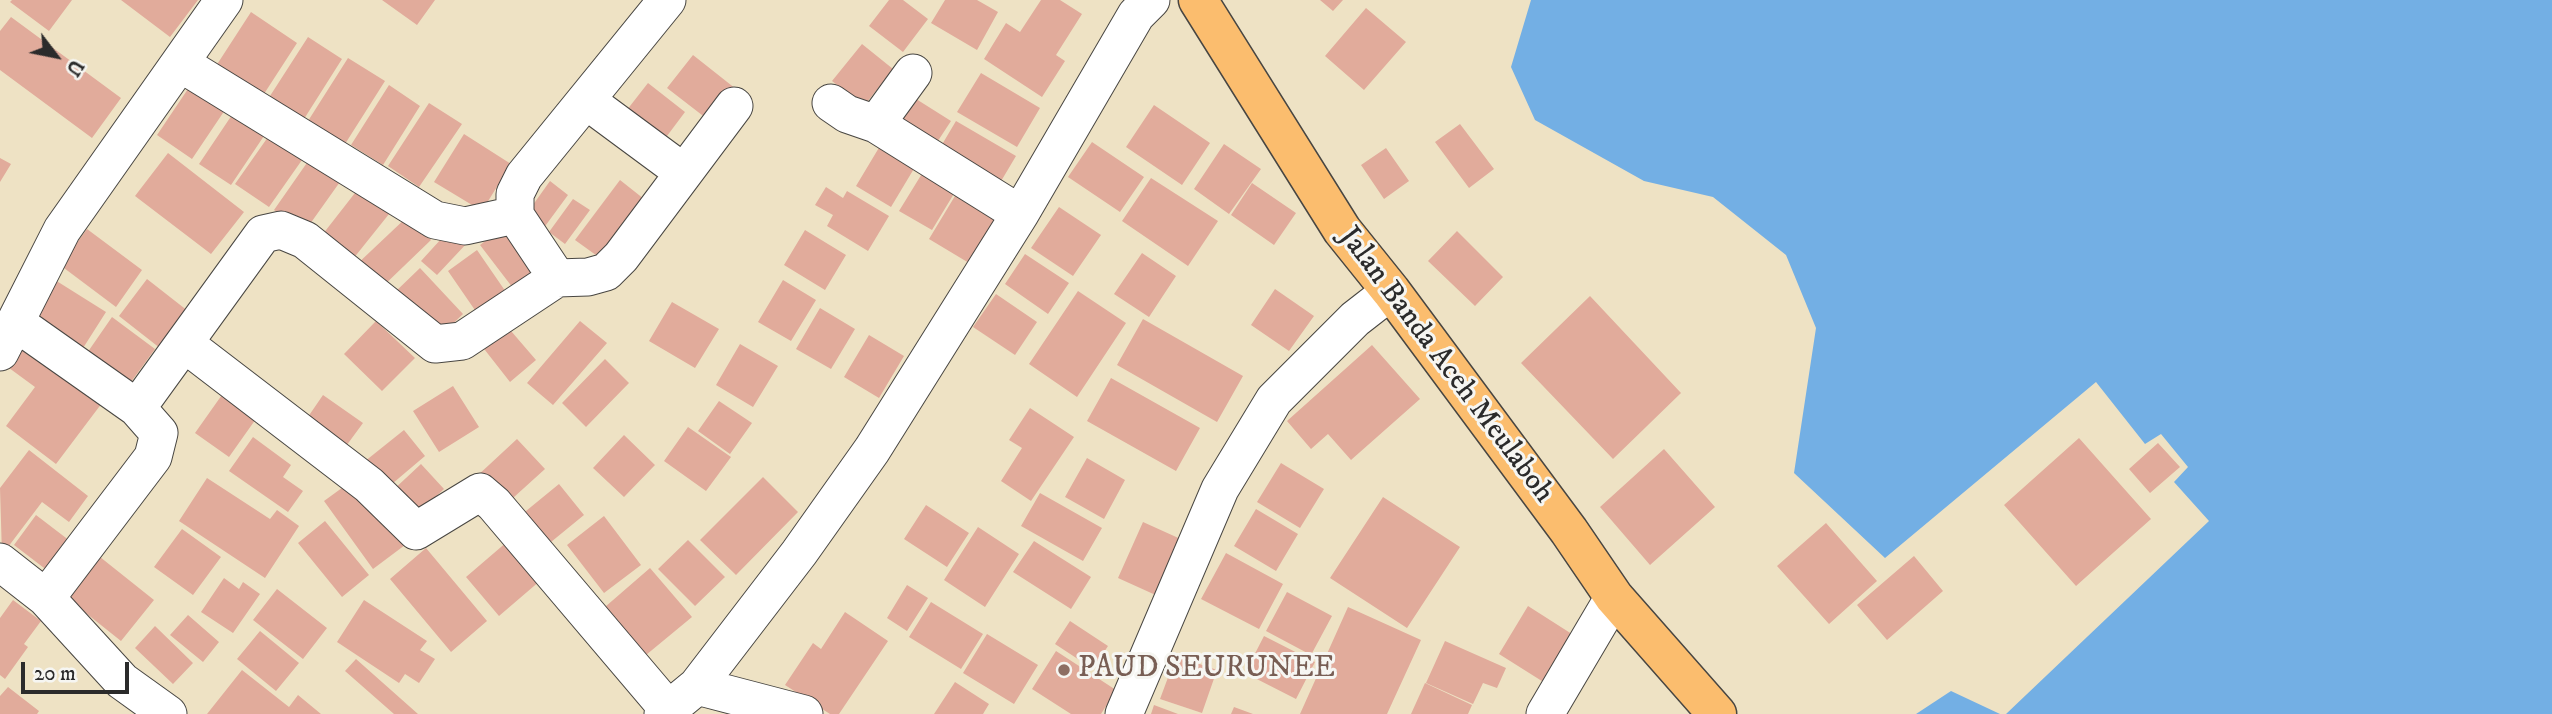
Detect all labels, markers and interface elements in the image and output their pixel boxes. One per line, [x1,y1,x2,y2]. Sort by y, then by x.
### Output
north arrow [21,21,91,91]
text: U [61,55,88,80]
street label: Jalan Banda Aceh Meulaboh [1330,221,1560,511]
scale bar [24,648,133,692]
place label: PAUD SEURUNEE [1078,652,1335,688]
text: 20 m [34,661,76,687]
marker: PAUD SEURUNEE [1056,662,1072,678]

